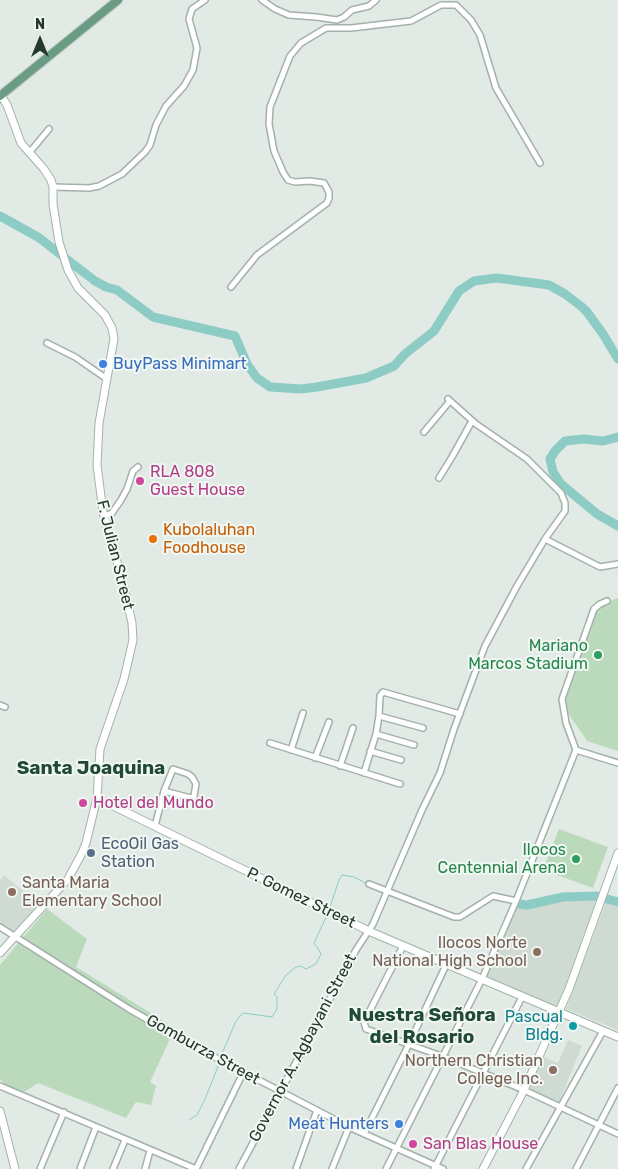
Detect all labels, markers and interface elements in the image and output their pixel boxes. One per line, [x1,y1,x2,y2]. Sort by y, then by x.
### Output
north arrow [15,15,65,65]
text: N [35,16,45,33]
place label: BuyPass Minimart [113,354,247,374]
marker: BuyPass Minimart [97,358,109,370]
place label: RLA 808 Guest House [150,462,245,500]
marker: RLA 808 Guest House [134,475,146,487]
street label: F. Julian Street [92,498,138,612]
place label: Kubolaluhan Foodhouse [163,520,255,558]
marker: Kubolaluhan Foodhouse [147,533,159,545]
place label: Mariano Marcos Stadium [468,636,588,674]
marker: Mariano Marcos Stadium [592,649,604,661]
district label: Santa Joaquina [17,758,165,780]
place label: Hotel del Mundo [93,793,214,813]
marker: Hotel del Mundo [77,797,89,809]
place label: EcoOil Gas Station [101,834,179,872]
place label: Ilocos Centennial Arena [438,840,566,878]
marker: EcoOil Gas Station [85,847,97,859]
marker: Ilocos Centennial Arena [570,853,582,865]
street label: P. Gomez Street [243,863,359,933]
place label: Santa Maria Elementary School [22,873,162,911]
marker: Santa Maria Elementary School [6,886,18,898]
place label: Ilocos Norte National High School [372,933,527,971]
marker: Ilocos Norte National High School [531,946,543,958]
street label: Governor A. Agbayani Street [245,951,361,1145]
district label: Nuestra Señora del Rosario [348,1005,496,1049]
place label: Pascual Bldg. [505,1007,563,1045]
street label: Gomburza Street [143,1011,263,1089]
marker: Pascual Bldg. [567,1020,579,1032]
place label: Northern Christian College Inc. [405,1051,543,1089]
marker: Northern Christian College Inc. [547,1064,559,1076]
place label: Meat Hunters [288,1114,389,1134]
marker: Meat Hunters [393,1118,405,1130]
place label: San Blas House [423,1134,538,1154]
marker: San Blas House [407,1138,419,1150]

